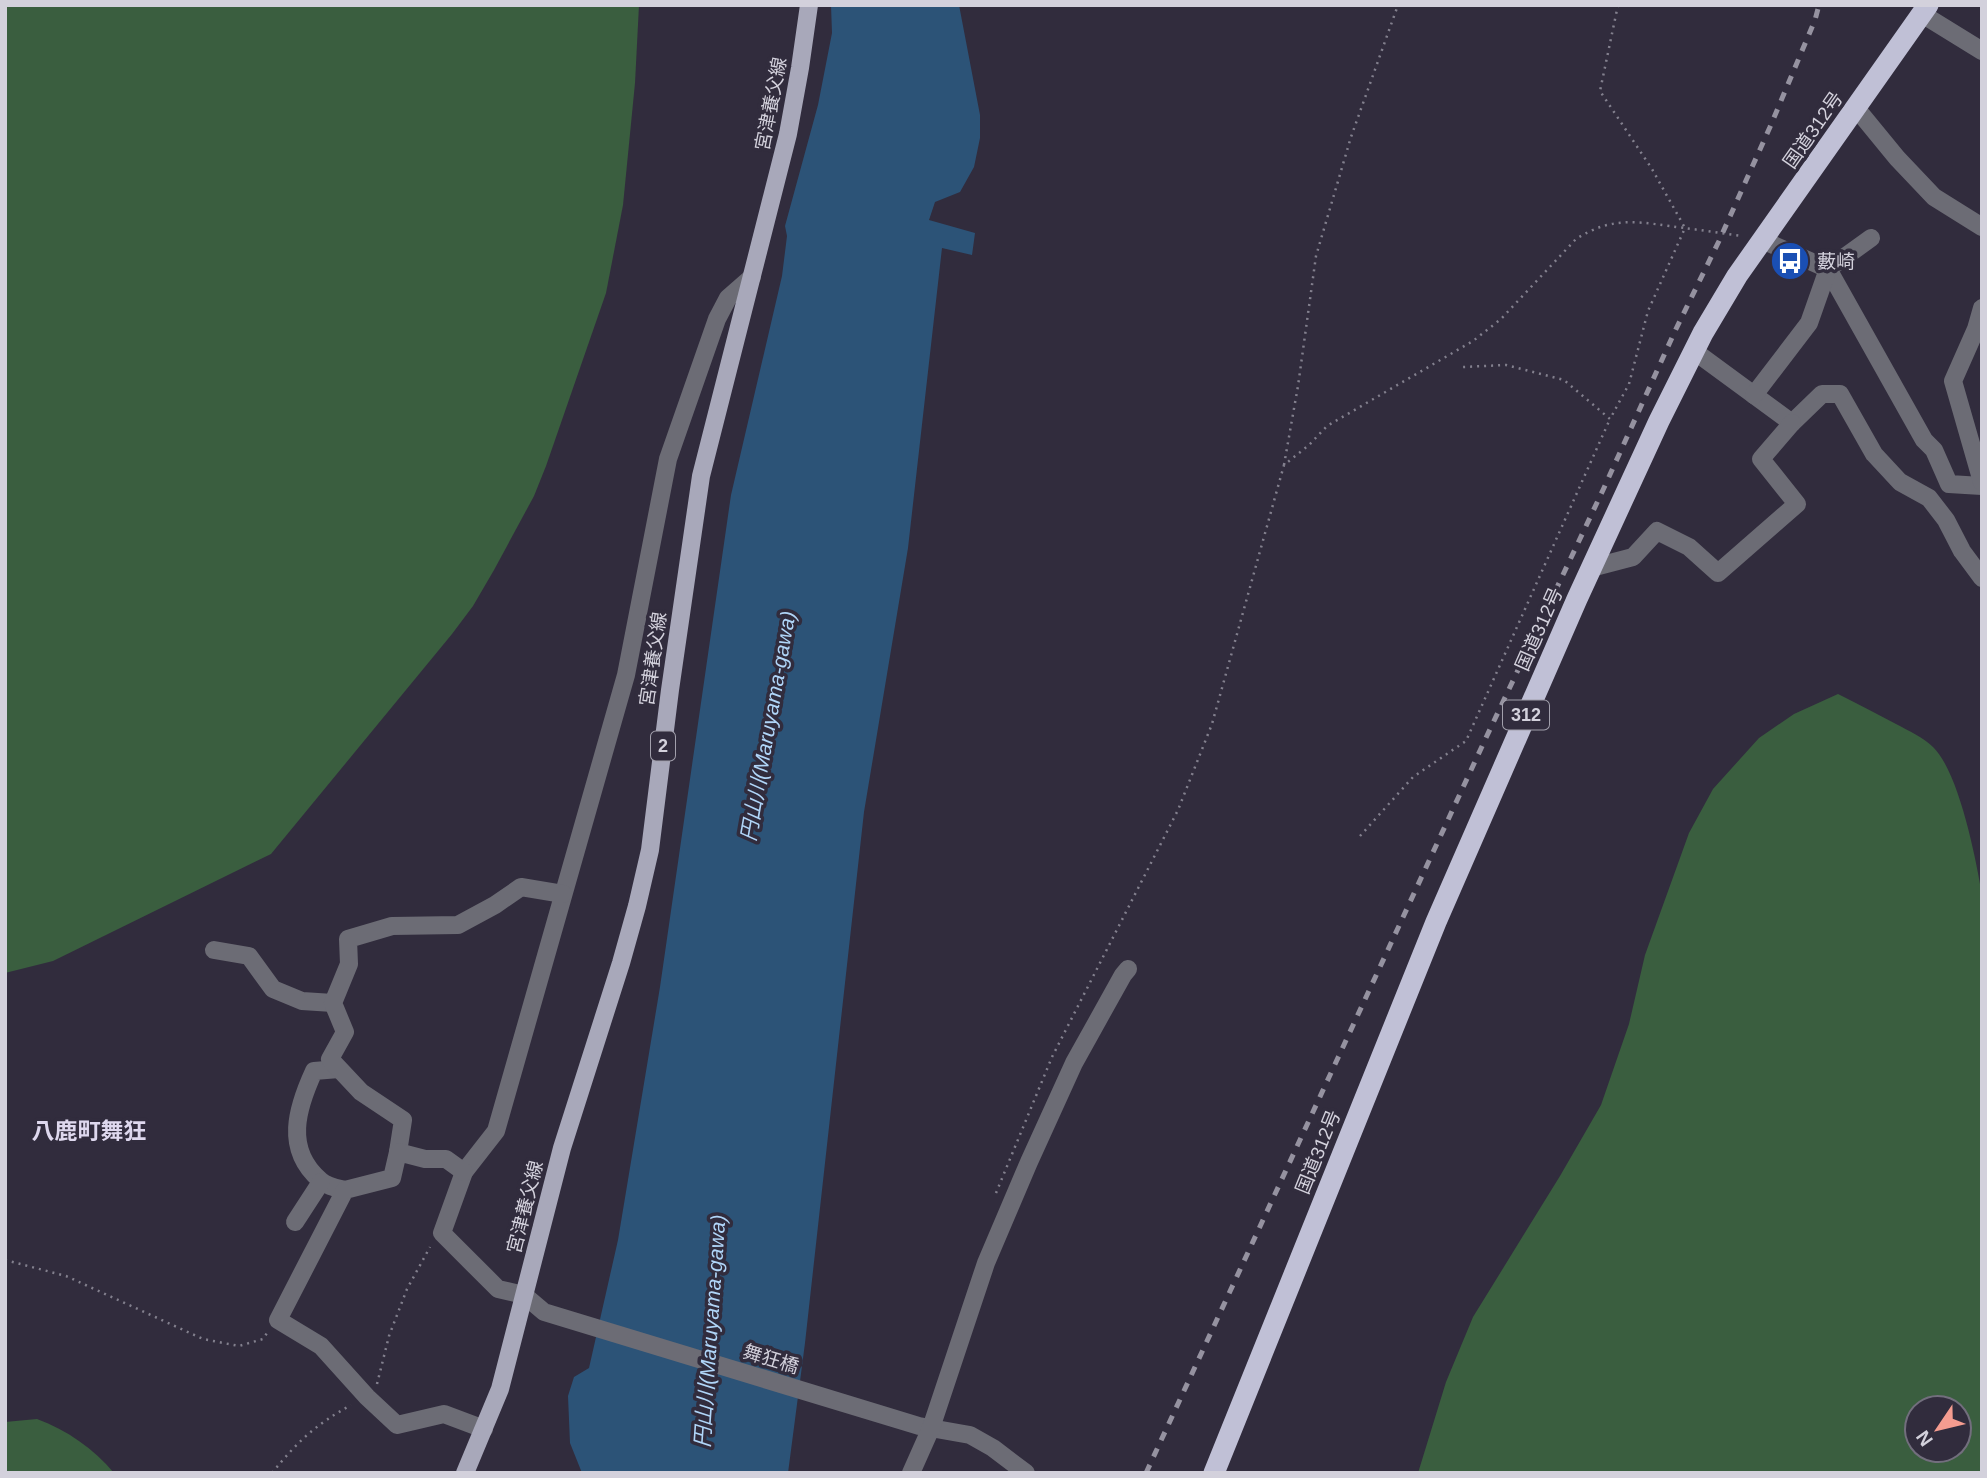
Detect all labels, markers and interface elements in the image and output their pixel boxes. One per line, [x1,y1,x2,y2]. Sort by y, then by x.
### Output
street label: 宮津養父線 [752,55,790,153]
street label: 国道312号 [1779,88,1847,172]
bus stop icon: 藪崎 [1769,240,1811,282]
place label: 藪崎 [1817,251,1855,272]
street label: 国道312号 [1511,584,1567,674]
water label: 円山川(Maruyama-gawa) [736,609,800,843]
street label: 宮津養父線 [636,610,670,708]
road number: 312 [1503,700,1549,730]
road number: 2 [651,732,675,760]
street label: 国道312号 [1292,1107,1344,1197]
district label: 八鹿町舞狂 [32,1118,147,1144]
street label: 宮津養父線 [503,1158,547,1256]
water label: 円山川(Maruyama-gawa) [690,1214,730,1448]
street label: 舞狂橋 [741,1341,801,1377]
north arrow [1903,1394,1973,1464]
text: N [1912,1427,1937,1450]

